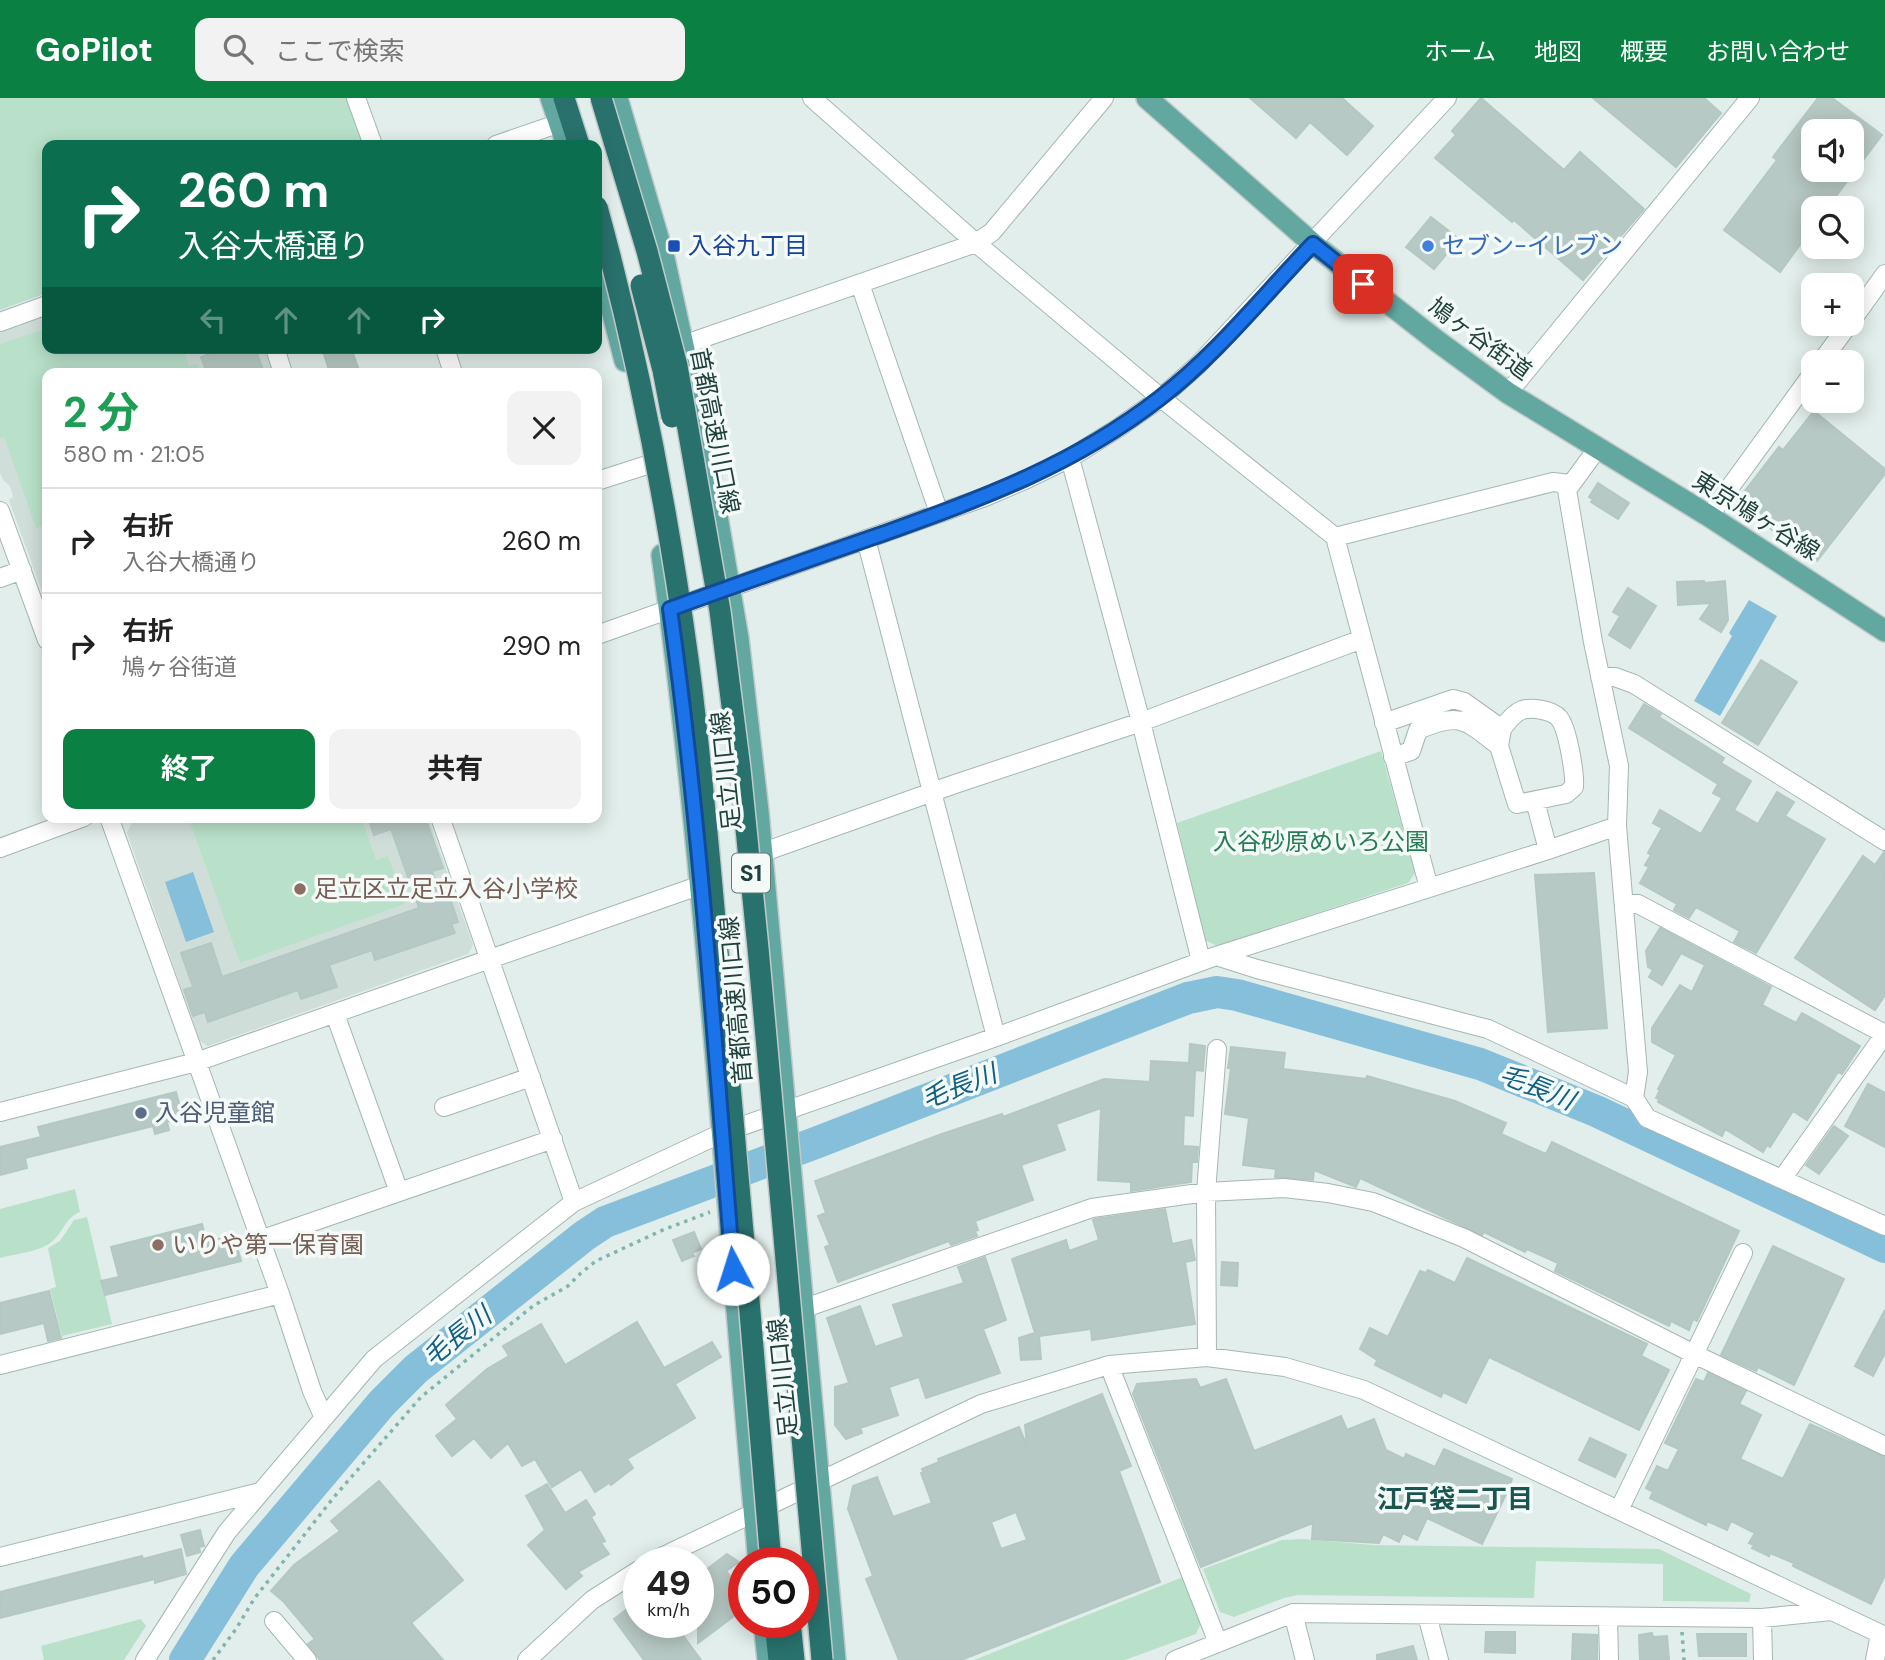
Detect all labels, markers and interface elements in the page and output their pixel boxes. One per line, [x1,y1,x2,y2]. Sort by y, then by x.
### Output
search box [195,18,685,81]
text: GoPilot [35,28,153,71]
icon: search [219,30,257,68]
text: ここで検索 [275,34,405,68]
text: ホーム [1425,36,1496,67]
text: 地図 [1534,36,1582,67]
text: 概要 [1620,36,1668,67]
text: お問い合わせ [1706,36,1850,67]
map controls [1801,119,1864,413]
button: sound [1801,119,1864,182]
text: 260 m [178,158,329,222]
icon: right [63,168,154,259]
button: search [1801,196,1864,259]
text: 入谷大橋通り [178,225,370,267]
place label: 入谷九丁目 [688,230,808,261]
place label: セブン-イレブン [1442,230,1623,261]
marker: 入谷九丁目 [666,238,682,254]
marker: セブン-イレブン [1420,238,1436,254]
pin [1333,254,1393,314]
icon: arrive [1344,265,1382,303]
button: + [1801,273,1864,336]
street label: 鳩ヶ谷街道 [1423,291,1538,386]
icon: left [194,301,232,339]
icon: ahead [267,301,305,339]
icon: ahead [340,301,378,339]
icon: right [413,301,451,339]
street label: 首都高速川口線 [684,345,747,516]
button: − [1801,350,1864,413]
text: 2 分 [63,385,139,440]
button: close [507,391,581,465]
text: 580 m · 21:05 [63,439,205,469]
street label: 東京鳩ヶ谷線 [1687,464,1826,567]
text: 右折 [122,509,174,543]
icon: right [63,522,101,560]
text: 260 m [502,524,581,558]
text: 入谷大橋通り [122,547,260,577]
text: 右折 [122,614,174,648]
icon: right [63,627,101,665]
text: 290 m [502,629,581,663]
text: 鳩ヶ谷街道 [122,652,237,682]
street label: 足立川口線 [704,710,747,832]
button: 終了 [63,729,315,809]
button: 共有 [329,729,581,809]
park label: 入谷砂原めいろ公園 [1213,826,1429,857]
road number: S1 [732,853,770,892]
place label: 足立区立足立入谷小学校 [314,873,578,904]
marker: 足立区立足立入谷小学校 [292,881,308,897]
street label: 首都高速川口線 [713,915,758,1085]
water label: 毛長川 [916,1055,1004,1116]
water label: 毛長川 [1494,1057,1582,1118]
place label: 入谷児童館 [155,1097,275,1128]
marker: 入谷児童館 [133,1105,149,1121]
place label: いりや第一保育園 [172,1229,364,1260]
position arrow [696,1232,770,1306]
marker: いりや第一保育園 [150,1237,166,1253]
water label: 毛長川 [416,1297,501,1373]
street label: 足立川口線 [761,1317,804,1439]
district label: 江戸袋二丁目 [1377,1482,1533,1516]
speed limit sign: 50 [728,1547,819,1638]
text: 49 [646,1560,691,1606]
text: km/h [647,1598,690,1622]

